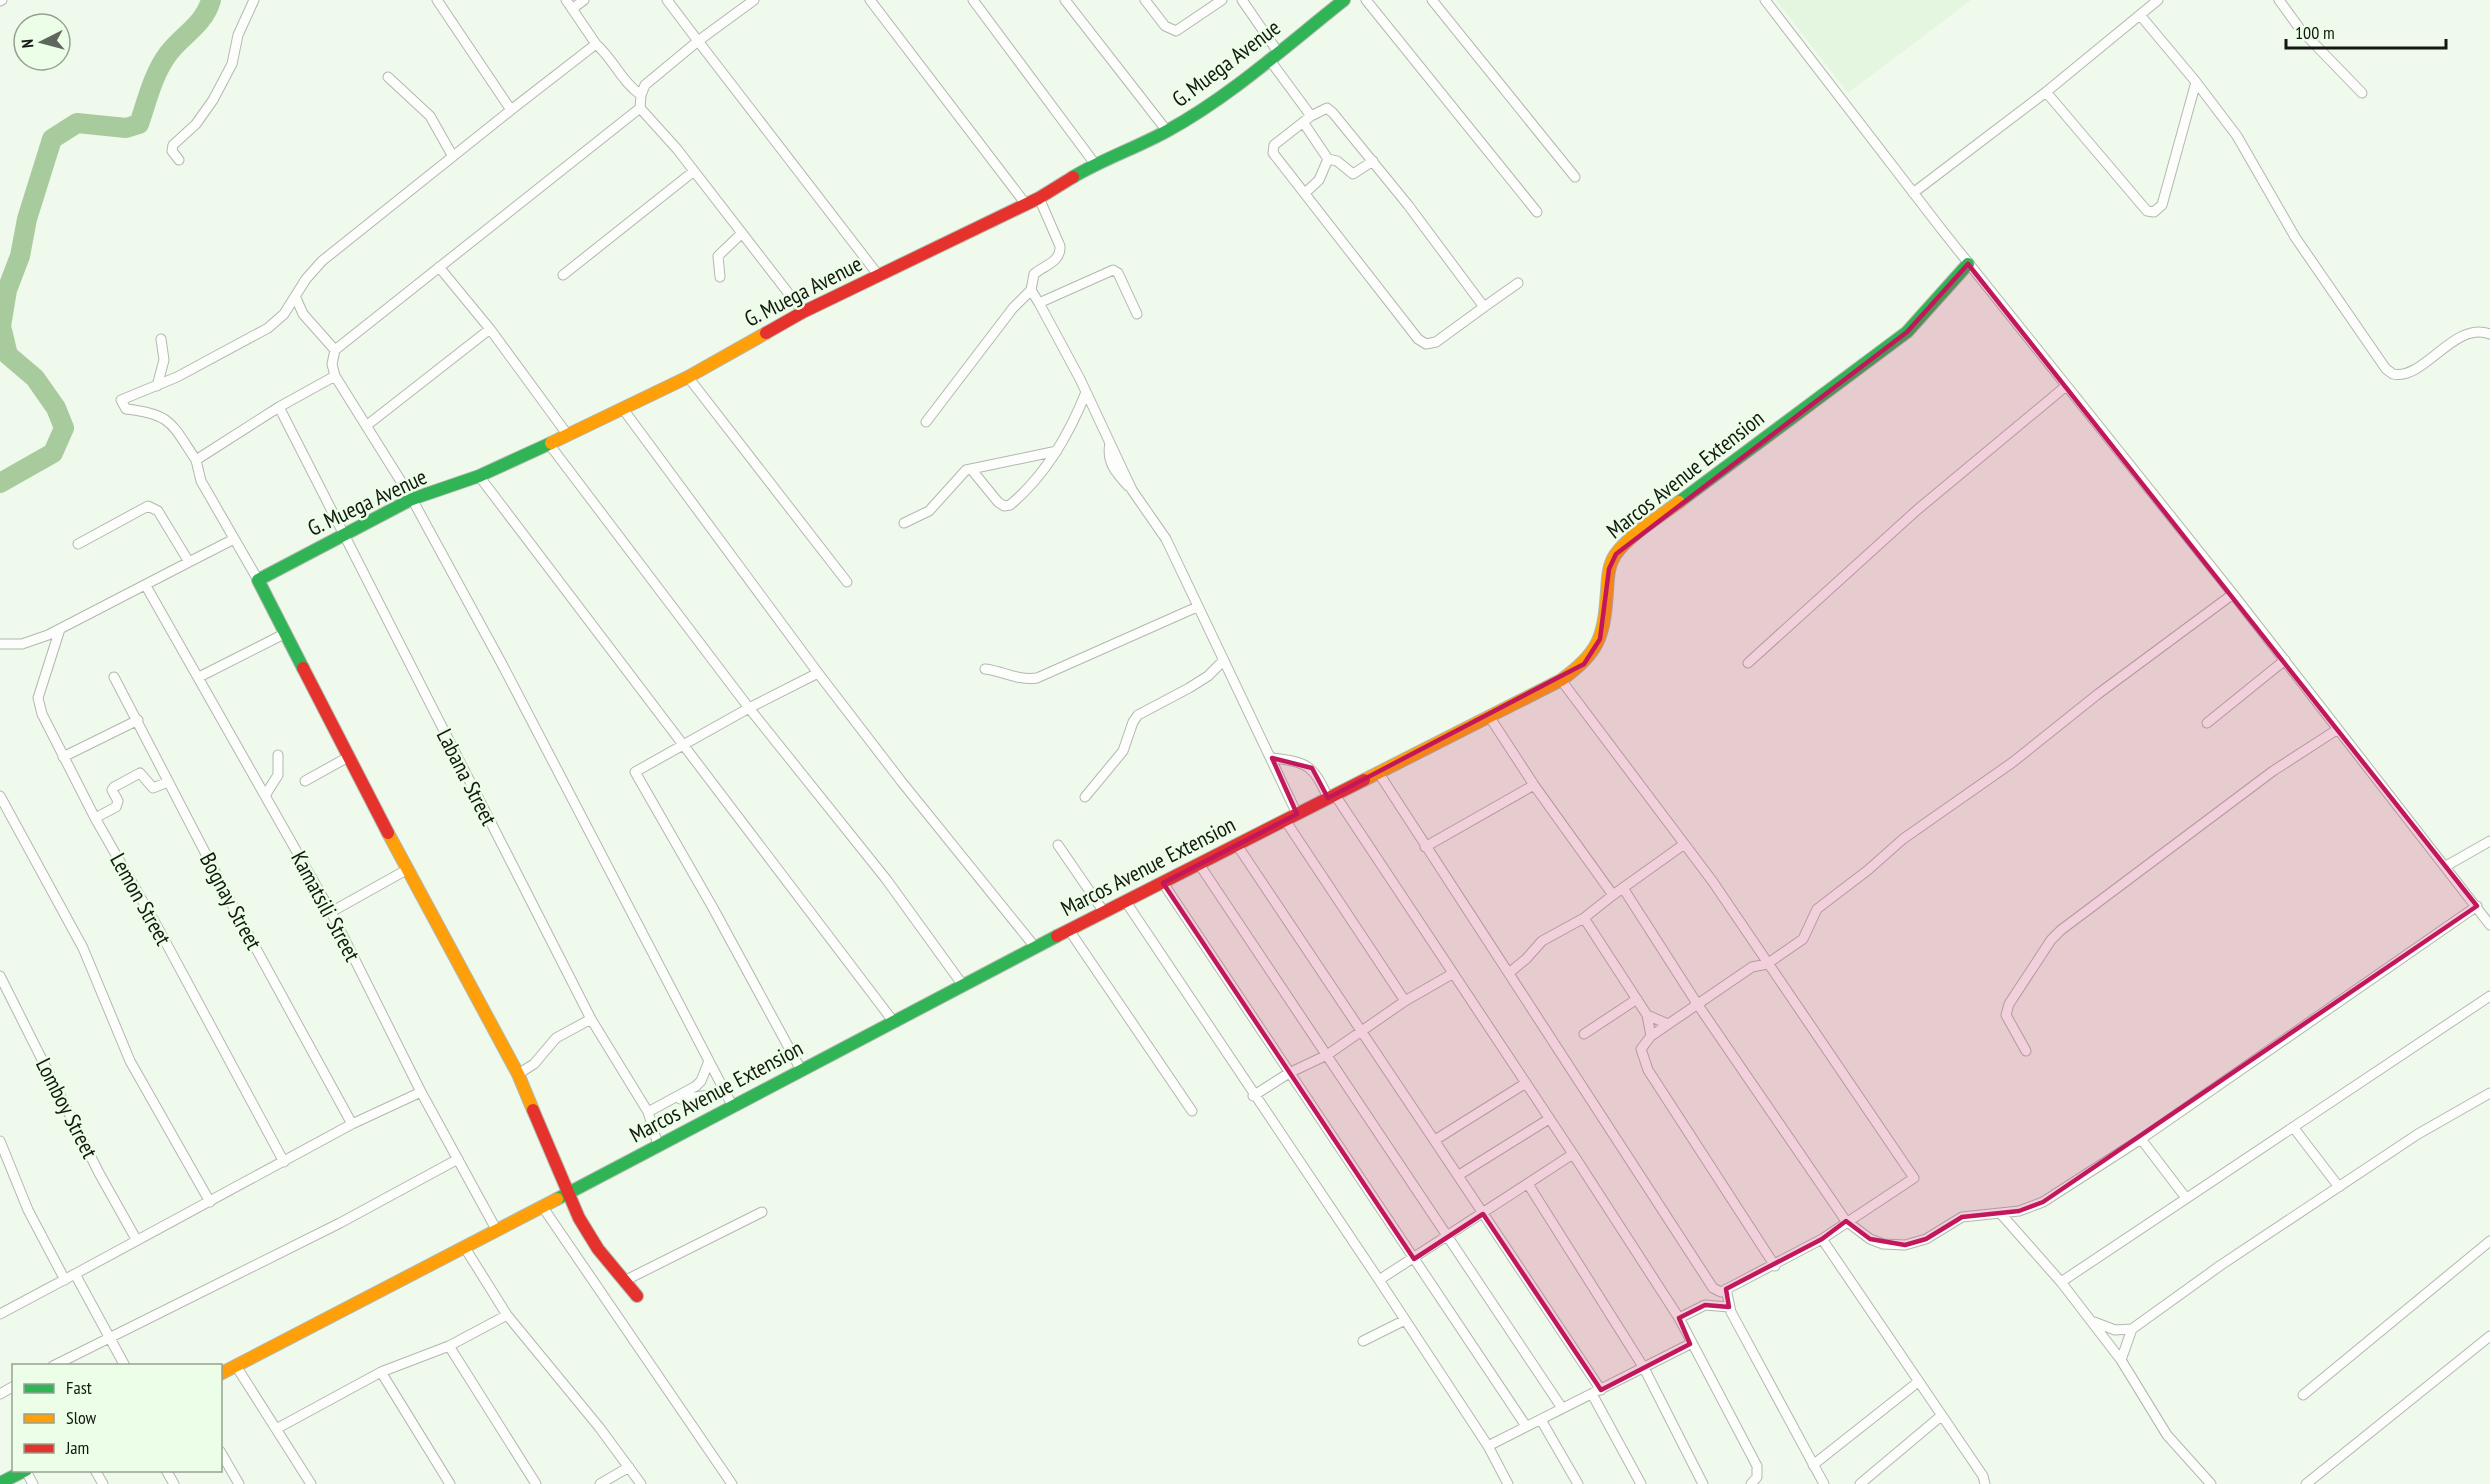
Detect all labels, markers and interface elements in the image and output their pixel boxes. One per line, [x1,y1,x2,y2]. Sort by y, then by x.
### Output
north arrow [12,12,72,72]
scale bar [2286,12,2446,50]
street label: G. Muega Avenue [1166,13,1286,113]
text: 100 m [2295,21,2335,44]
text: N [17,38,37,49]
street label: G. Muega Avenue [739,249,867,333]
street label: Marcos Avenue Extension [1601,404,1769,544]
street label: G. Muega Avenue [303,462,431,542]
street label: Labana Street [431,724,503,830]
street label: Marcos Avenue Extension [1056,810,1240,922]
street label: Kamatsili Street [285,846,367,966]
street label: Lemon Street [104,848,178,950]
street label: Bognay Street [194,848,268,954]
street label: Marcos Avenue Extension [625,1034,807,1148]
street label: Lomboy Street [30,1053,104,1163]
legend [12,1364,222,1472]
text: Fast [66,1376,92,1399]
text: Slow [66,1406,97,1429]
text: Jam [65,1436,89,1459]

